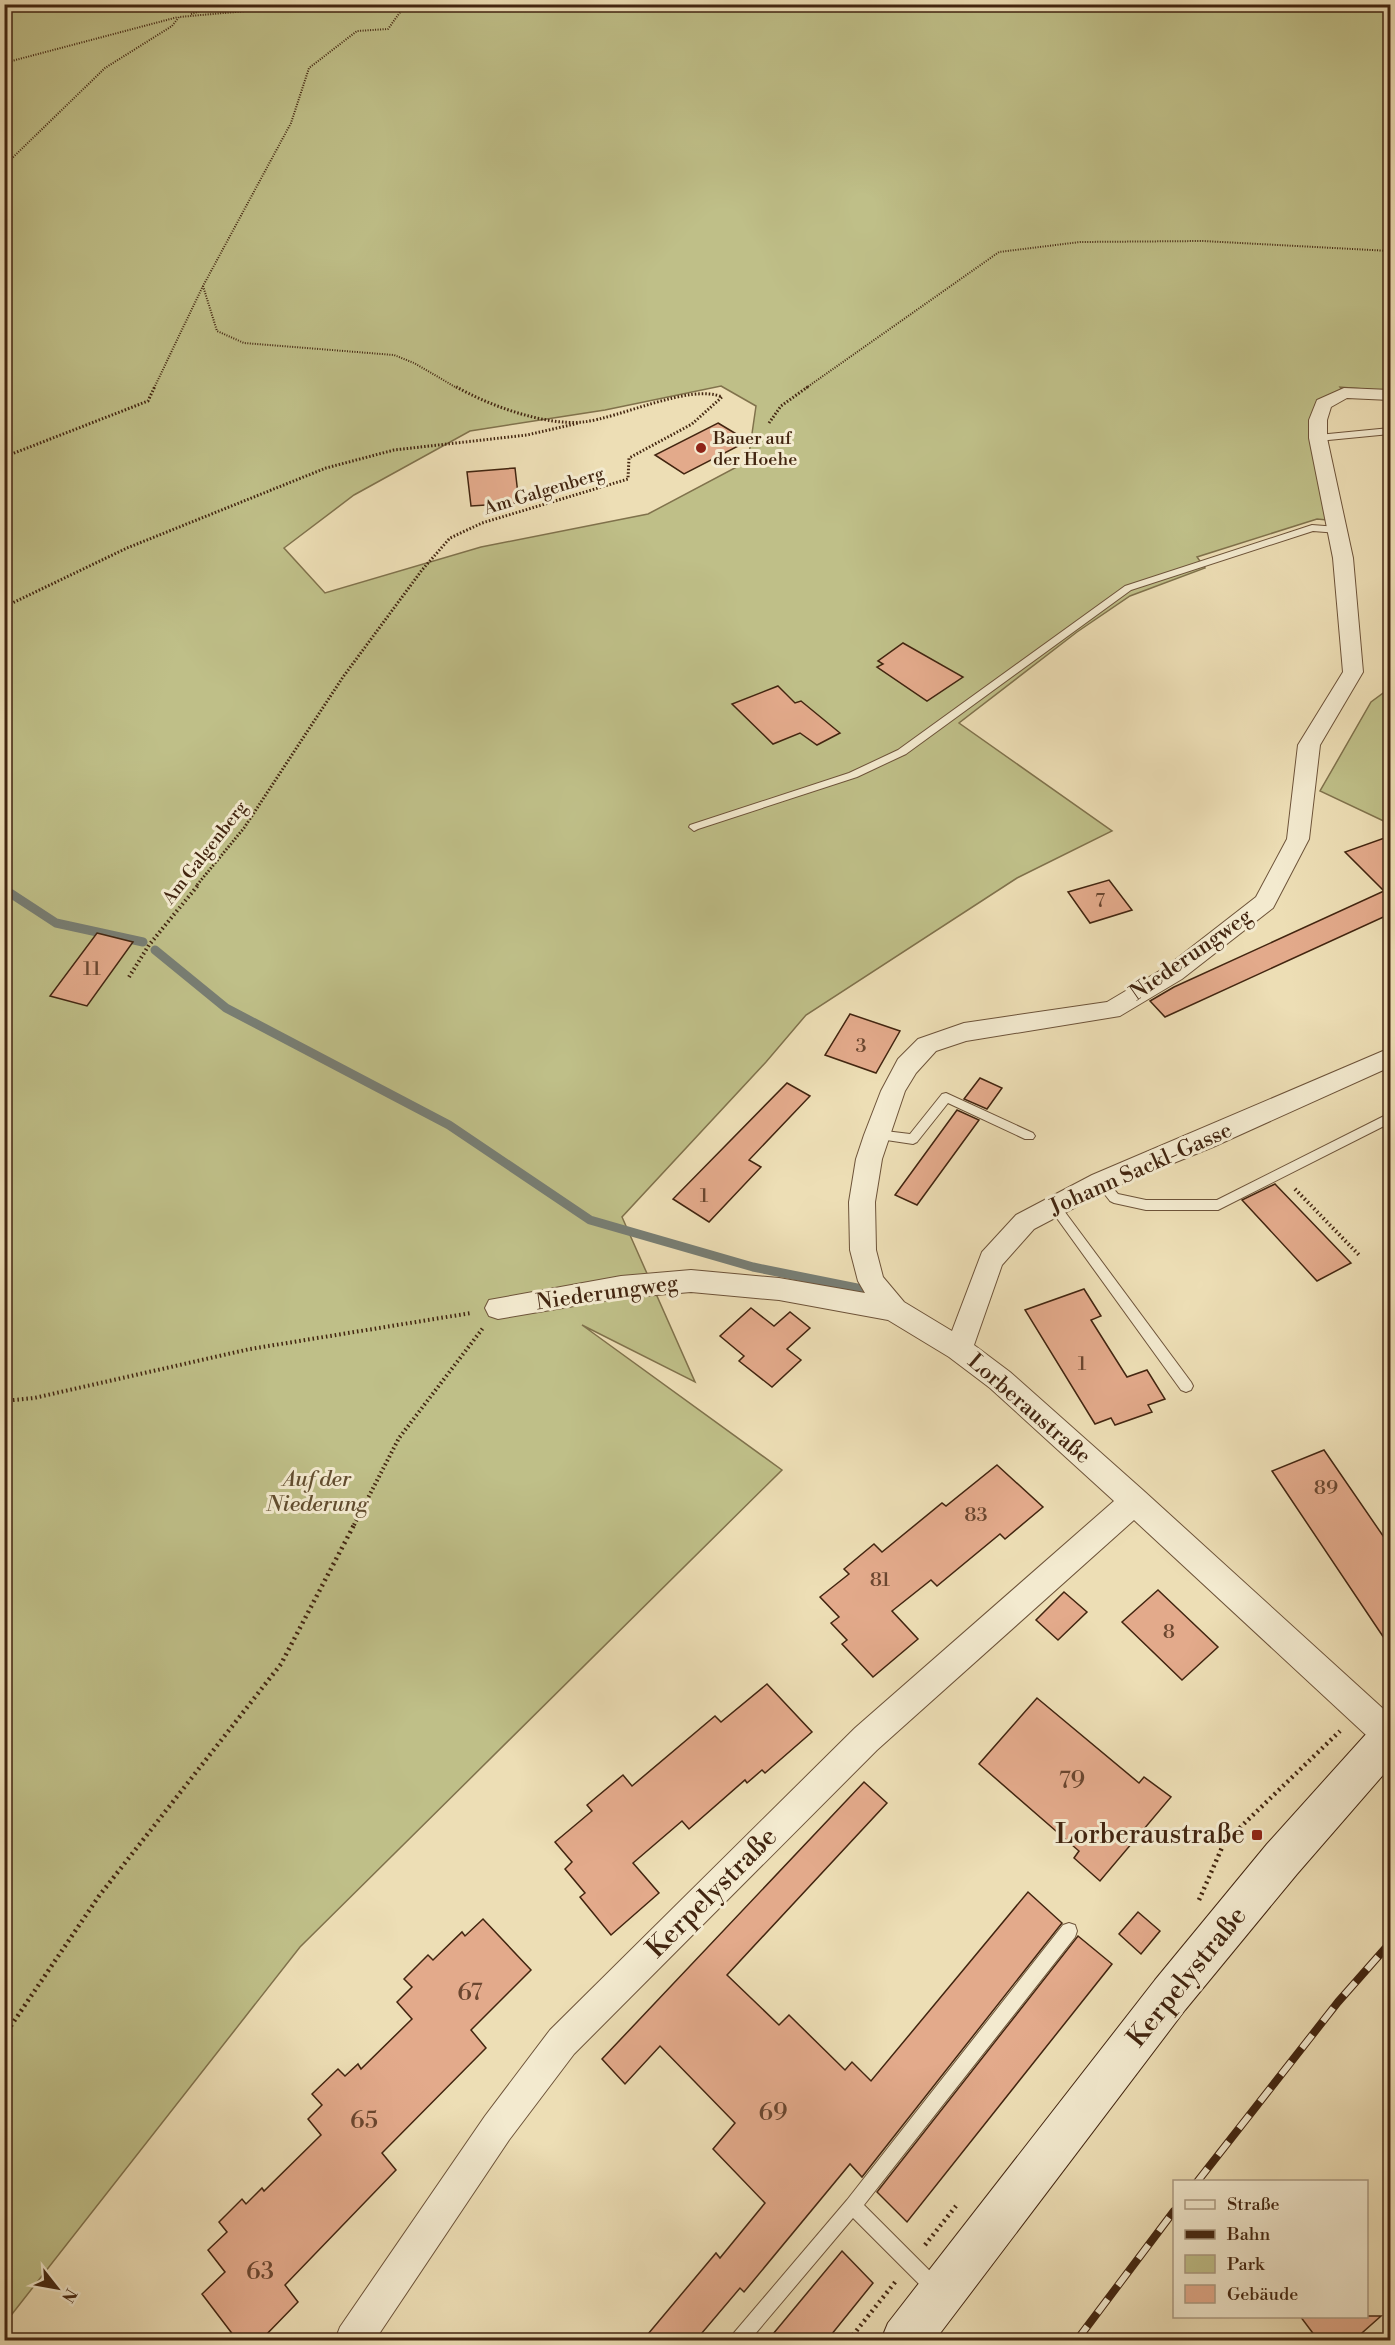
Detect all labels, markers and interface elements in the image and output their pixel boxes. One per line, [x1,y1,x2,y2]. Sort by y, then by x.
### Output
place label: Bauer auf der Hoehe [712,427,797,471]
marker: Bauer auf der Hoehe [694,441,708,455]
street label: Am Galgenberg [480,462,608,521]
street label: Am Galgenberg [157,796,253,910]
house number: 7 [1095,889,1105,914]
street label: Niederungweg [1125,903,1258,1007]
house number: 11 [83,957,101,982]
house number: 3 [855,1034,867,1059]
street label: Johann Sackl-Gasse [1045,1117,1236,1222]
house number: 1 [700,1184,709,1209]
street label: Niederungweg [534,1270,680,1316]
street label: Lorberaustraße [962,1348,1096,1470]
house number: 1 [1078,1352,1087,1377]
park label: Auf der Niederung [265,1466,370,1518]
house number: 89 [1314,1476,1338,1501]
house number: 83 [964,1503,988,1528]
house number: 81 [870,1568,891,1593]
house number: 8 [1163,1620,1175,1645]
house number: 79 [1059,1766,1085,1796]
place label: Lorberaustraße [1055,1818,1245,1852]
street label: Kerpelystraße [639,1820,785,1966]
marker: Lorberaustraße [1250,1828,1264,1842]
street label: Kerpelystraße [1120,1900,1254,2054]
house number: 67 [457,1978,483,2008]
house number: 69 [758,2098,788,2128]
house number: 65 [350,2106,378,2136]
legend [1173,2180,1368,2318]
text: Straße [1227,2193,1280,2216]
text: Bahn [1226,2223,1270,2246]
text: Park [1227,2253,1266,2276]
house number: 63 [246,2257,274,2287]
north arrow [27,2258,87,2318]
text: Gebäude [1227,2283,1298,2306]
text: N [57,2285,81,2306]

